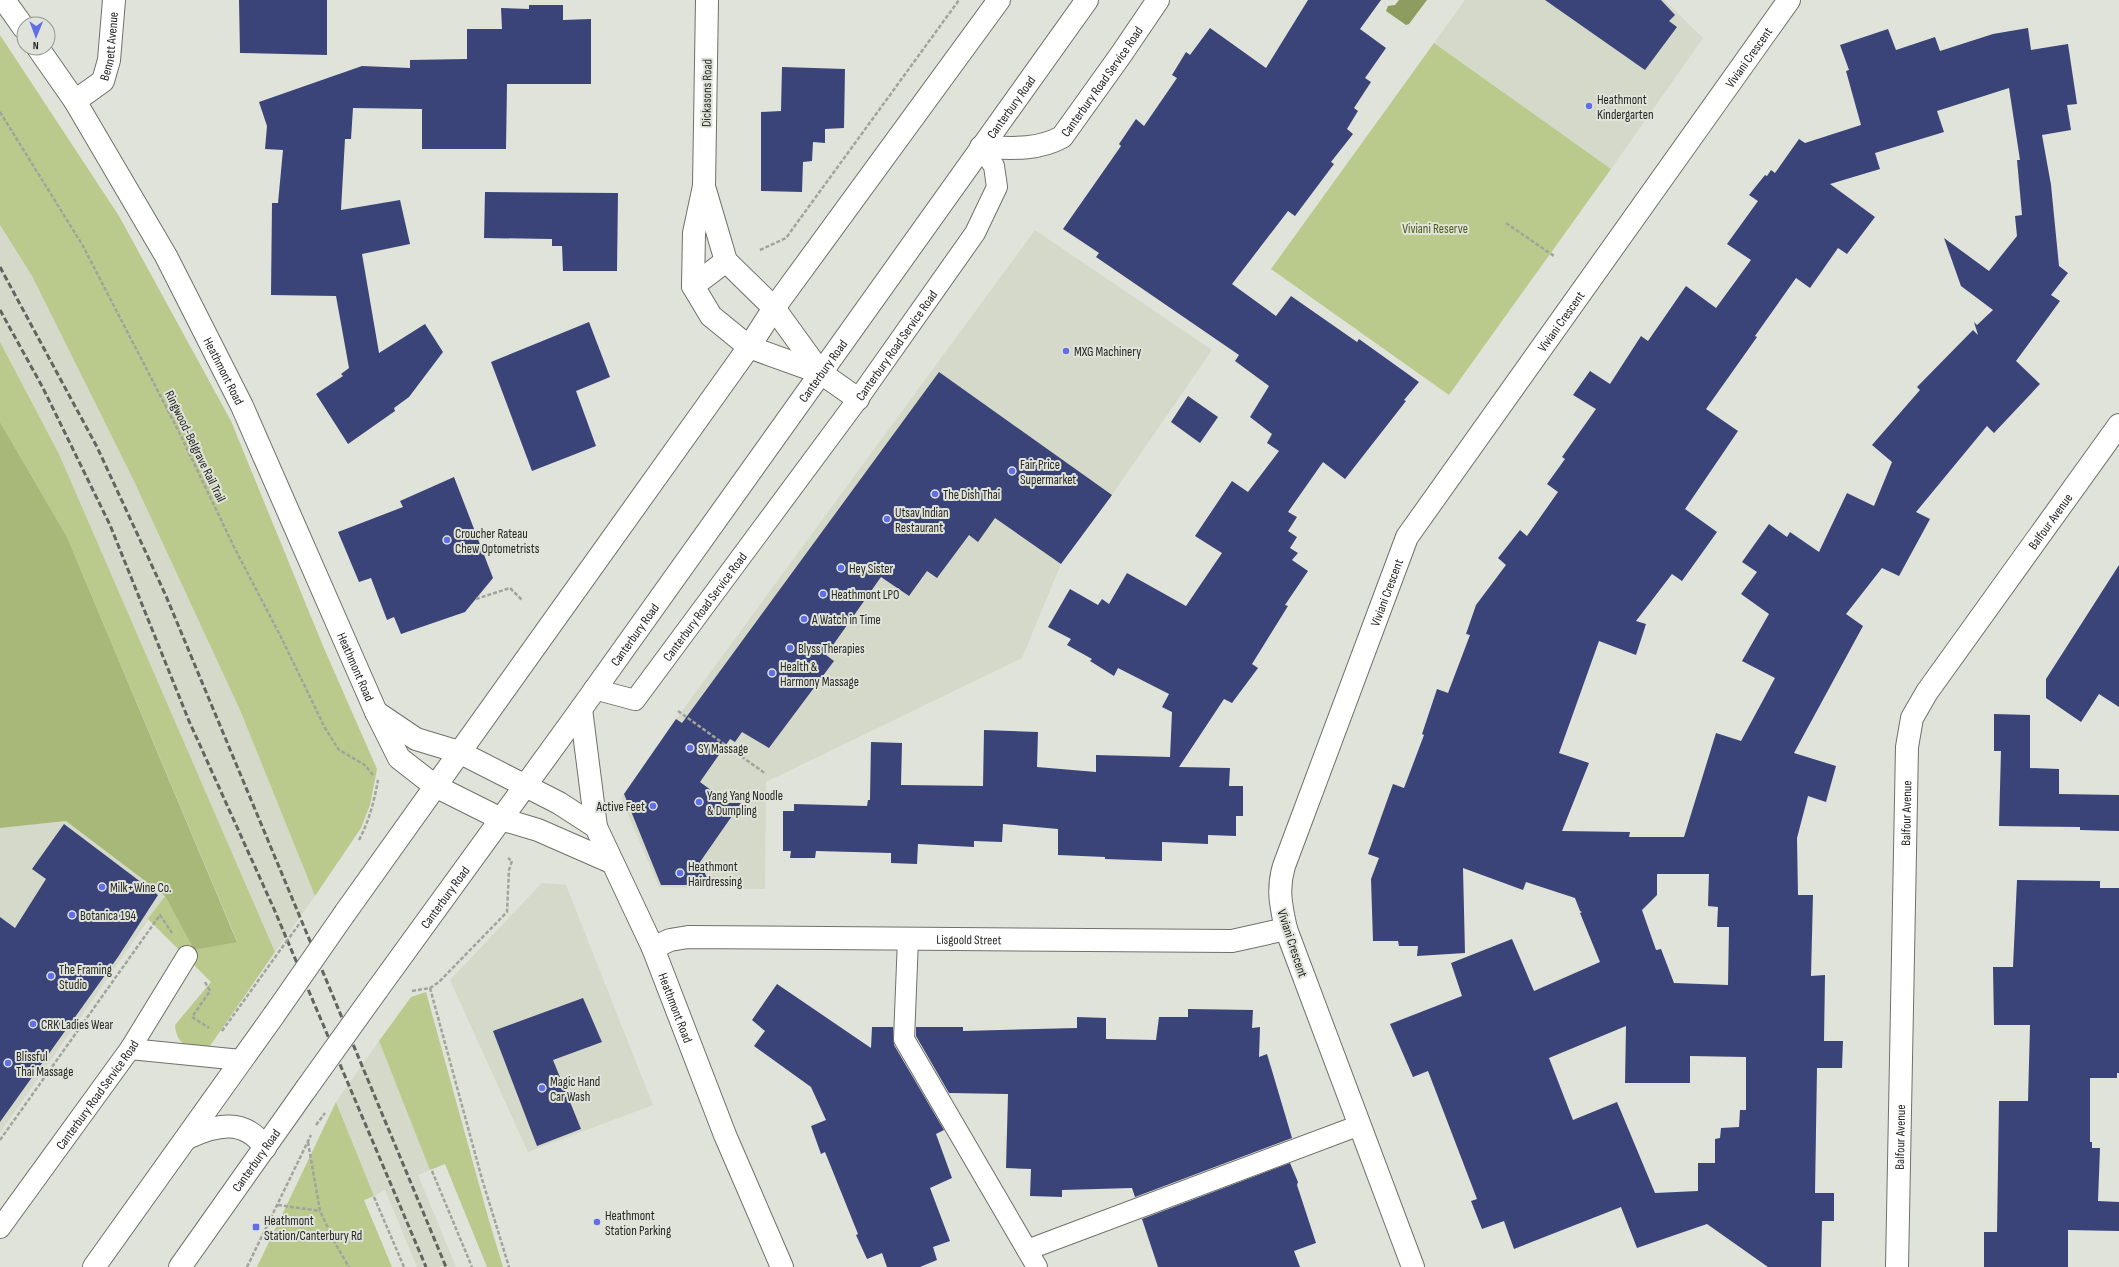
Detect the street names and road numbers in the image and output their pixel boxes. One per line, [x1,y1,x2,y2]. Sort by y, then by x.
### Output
street label: Bennett Avenue [97,11,122,83]
street label: Canterbury Road Service Road [1058,24,1147,140]
street label: Viviani Crescent [1722,24,1776,91]
street label: Dickasons Road [698,59,716,127]
street label: Canterbury Road [984,73,1039,142]
street label: Canterbury Road Service Road [852,287,941,404]
street label: Viviani Crescent [1534,288,1588,355]
street label: Heathmont Road [199,335,247,408]
street label: Canterbury Road [796,337,851,406]
street label: Ringwood-Belgrave Rail Trail [161,388,229,505]
street label: Balfour Avenue [2025,491,2076,553]
street label: Canterbury Road Service Road [660,549,751,665]
street label: Viviani Crescent [1367,557,1407,629]
street label: Canterbury Road [607,600,663,669]
street label: Heathmont Road [333,630,377,704]
street label: Balfour Avenue [1898,780,1915,846]
street label: Canterbury Road [417,863,473,932]
street label: Viviani Crescent [1274,907,1311,979]
street label: Lisgoold Street [936,932,1002,948]
street label: Heathmont Road [654,971,696,1045]
street label: Canterbury Road Service Road [53,1037,143,1153]
street label: Balfour Avenue [1892,1104,1909,1170]
street label: Canterbury Road [229,1126,284,1195]

